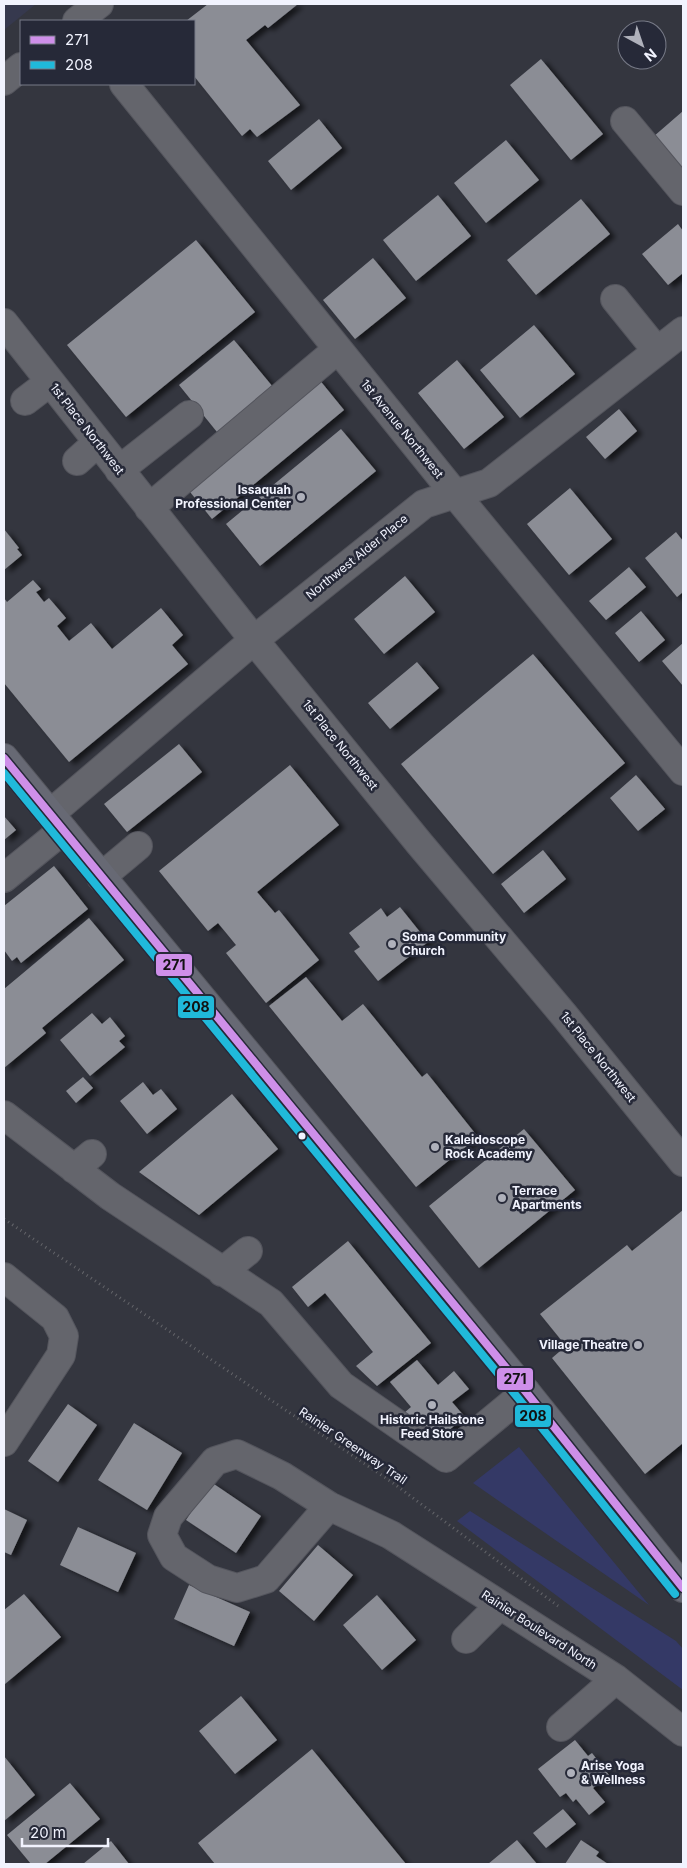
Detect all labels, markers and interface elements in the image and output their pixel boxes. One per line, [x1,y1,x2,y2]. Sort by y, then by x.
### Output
legend [20,20,195,85]
north arrow [617,20,667,70]
text: 271 [65,30,89,49]
text: N [641,45,660,65]
text: 208 [65,55,93,74]
street label: 1st Avenue Northwest [358,376,447,481]
street label: 1st Place Northwest [47,380,128,477]
place label: Issaquah Professional Center [175,482,291,511]
marker: Issaquah Professional Center [295,491,307,503]
street label: Northwest Alder Place [303,511,411,602]
street label: 1st Place Northwest [299,696,381,793]
place label: Soma Community Church [402,929,507,958]
marker: Soma Community Church [386,938,398,950]
line badge: 271 [155,953,193,977]
text: 271 [163,956,186,973]
line badge: 208 [177,995,215,1019]
text: 208 [182,998,210,1015]
street label: 1st Place Northwest [557,1008,639,1105]
unlabelled marker [297,1131,307,1141]
place label: Kaleidoscope Rock Academy [445,1132,533,1161]
marker: Kaleidoscope Rock Academy [429,1141,441,1153]
place label: Terrace Apartments [512,1183,582,1212]
marker: Terrace Apartments [496,1192,508,1204]
place label: Village Theatre [539,1337,628,1352]
marker: Village Theatre [632,1339,644,1351]
line badge: 271 [496,1367,534,1391]
text: 271 [504,1370,527,1387]
marker: Historic Hailstone Feed Store [426,1399,438,1411]
street label: Rainier Greenway Trail [296,1404,410,1487]
line badge: 208 [514,1404,552,1428]
text: 208 [519,1407,547,1424]
place label: Historic Hailstone Feed Store [380,1412,484,1441]
street label: Rainier Boulevard North [479,1587,600,1672]
place label: Arise Yoga & Wellness [581,1758,646,1787]
marker: Arise Yoga & Wellness [565,1767,577,1779]
scale bar [22,1816,109,1848]
text: 20 m [30,1823,66,1842]

